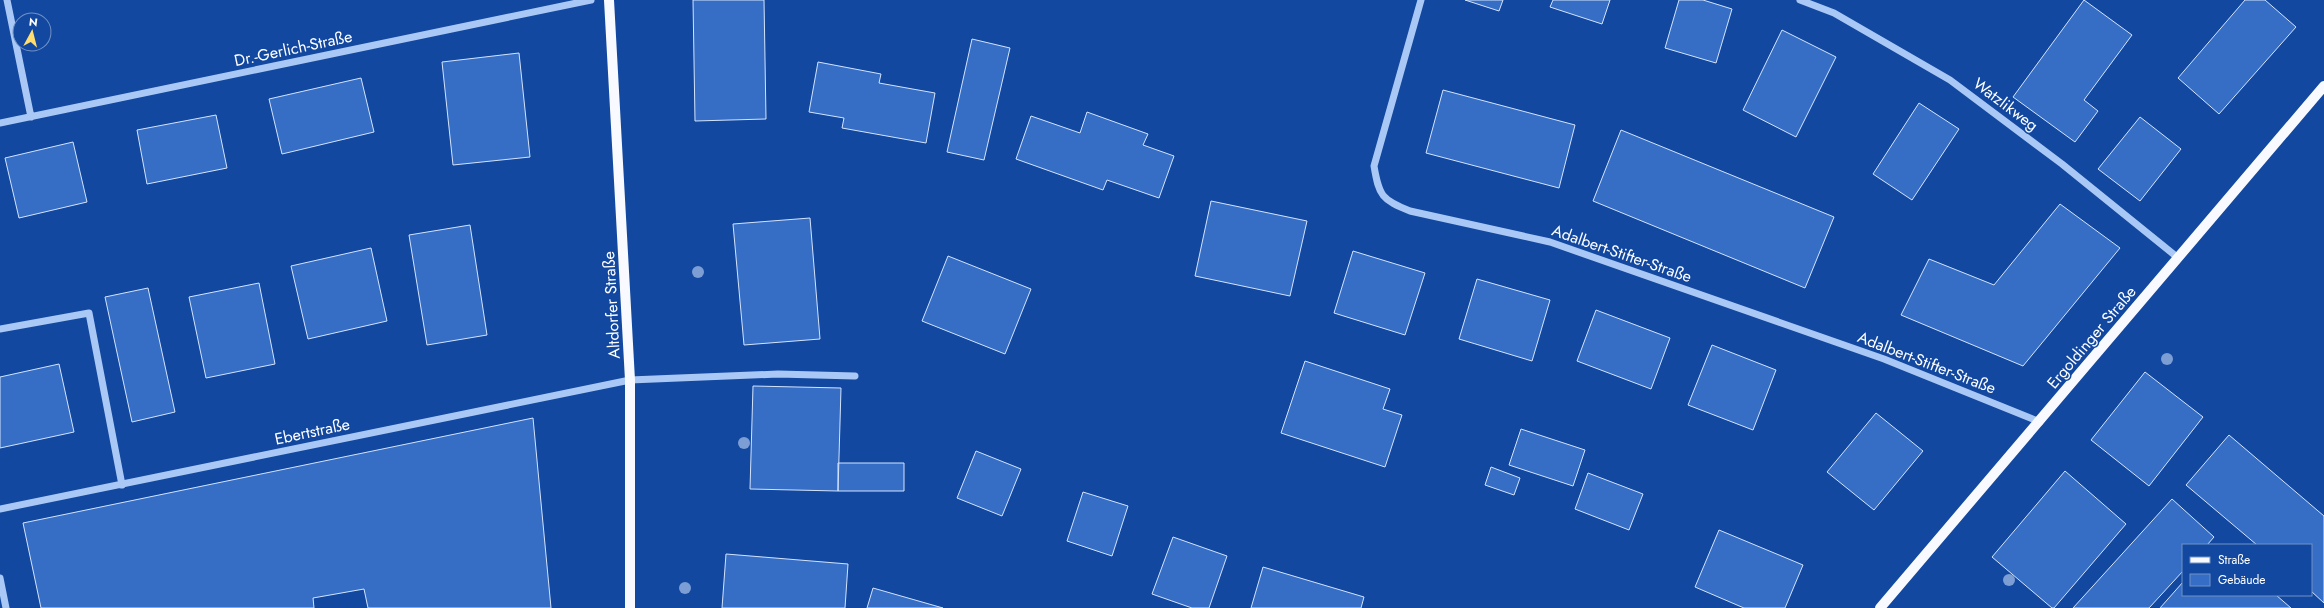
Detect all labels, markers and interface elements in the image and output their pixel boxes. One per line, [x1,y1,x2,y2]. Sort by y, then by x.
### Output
north arrow [12,12,52,52]
text: N [28,14,39,31]
street label: Dr.-Gerlich-Straße [232,25,354,72]
street label: Watzlikweg [1968,72,2043,137]
street label: Adalbert-Stifter-Straße [1549,219,1695,288]
street label: Altdorfer Straße [597,251,626,359]
street label: Ergoldinger Straße [2041,281,2141,394]
street label: Adalbert-Stifter-Straße [1854,325,1999,399]
street label: Ebertstraße [272,412,352,451]
legend [2182,544,2312,596]
text: Straße [2218,551,2250,569]
text: Gebäude [2218,571,2265,589]

